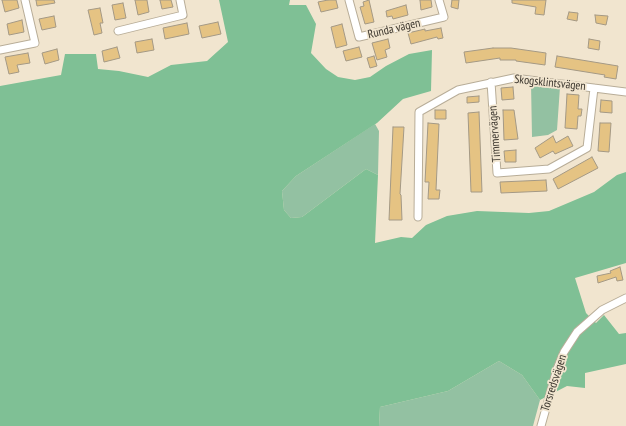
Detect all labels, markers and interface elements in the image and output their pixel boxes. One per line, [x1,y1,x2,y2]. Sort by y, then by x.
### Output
street label: Runda vägen [366,16,422,42]
street label: Skogsklintsvägen [514,72,586,94]
street label: Timmervägen [486,105,504,163]
street label: Torsredsvägen [538,353,570,413]

